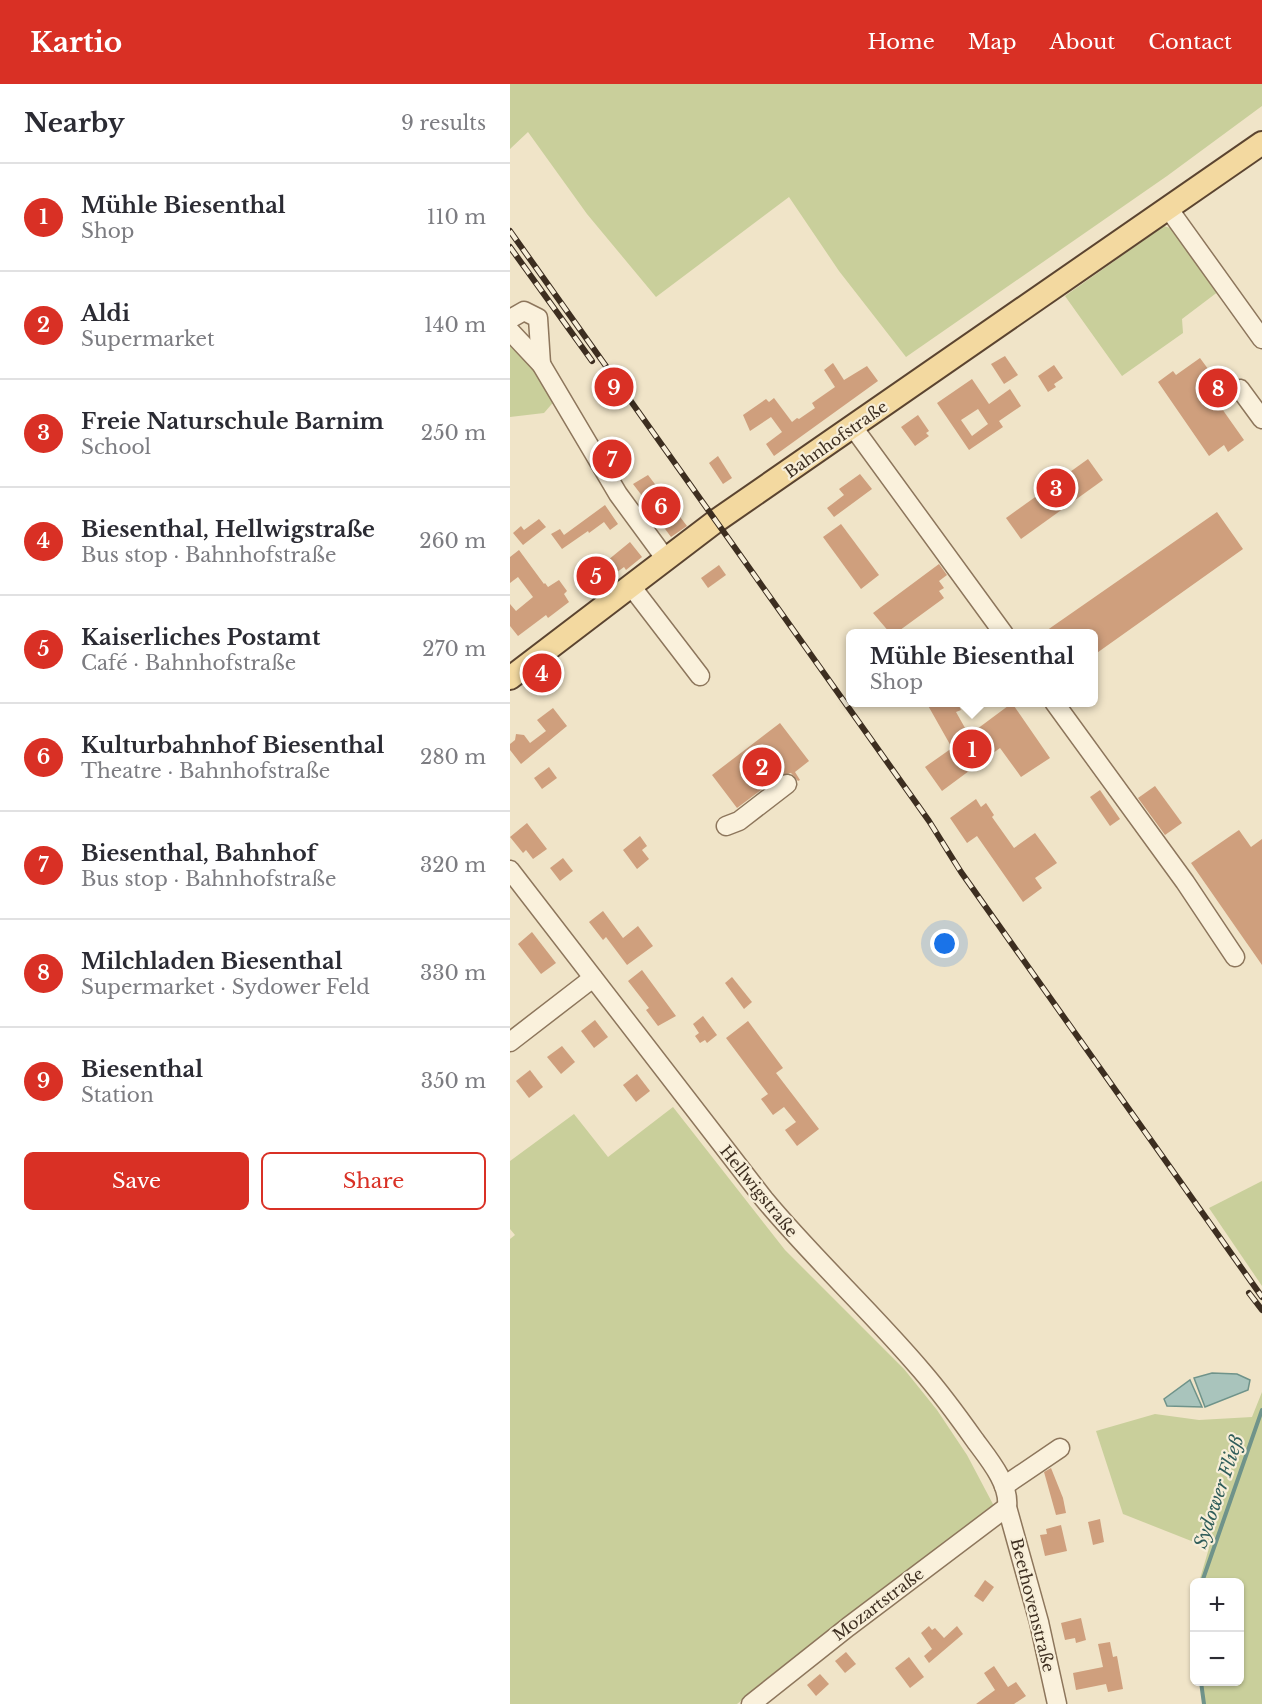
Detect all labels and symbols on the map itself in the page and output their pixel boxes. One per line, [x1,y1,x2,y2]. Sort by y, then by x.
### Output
pin: 9 [594,364,634,410]
pin: 8 [1198,366,1238,410]
street label: Bahnhofstraße [781,396,891,482]
pin: 7 [592,436,632,482]
pin: 3 [1036,466,1076,510]
pin: 6 [642,484,680,528]
pin: 5 [576,554,616,598]
pin: 4 [522,650,561,696]
pin: 1 [952,726,992,772]
pin: 2 [742,744,782,790]
your location [930,929,959,958]
street label: Hellwigstraße [716,1141,802,1241]
water label: Sydower Fließ [1189,1432,1249,1551]
street label: Beethovenstraße [1007,1536,1059,1674]
street label: Mozartstraße [829,1563,927,1645]

